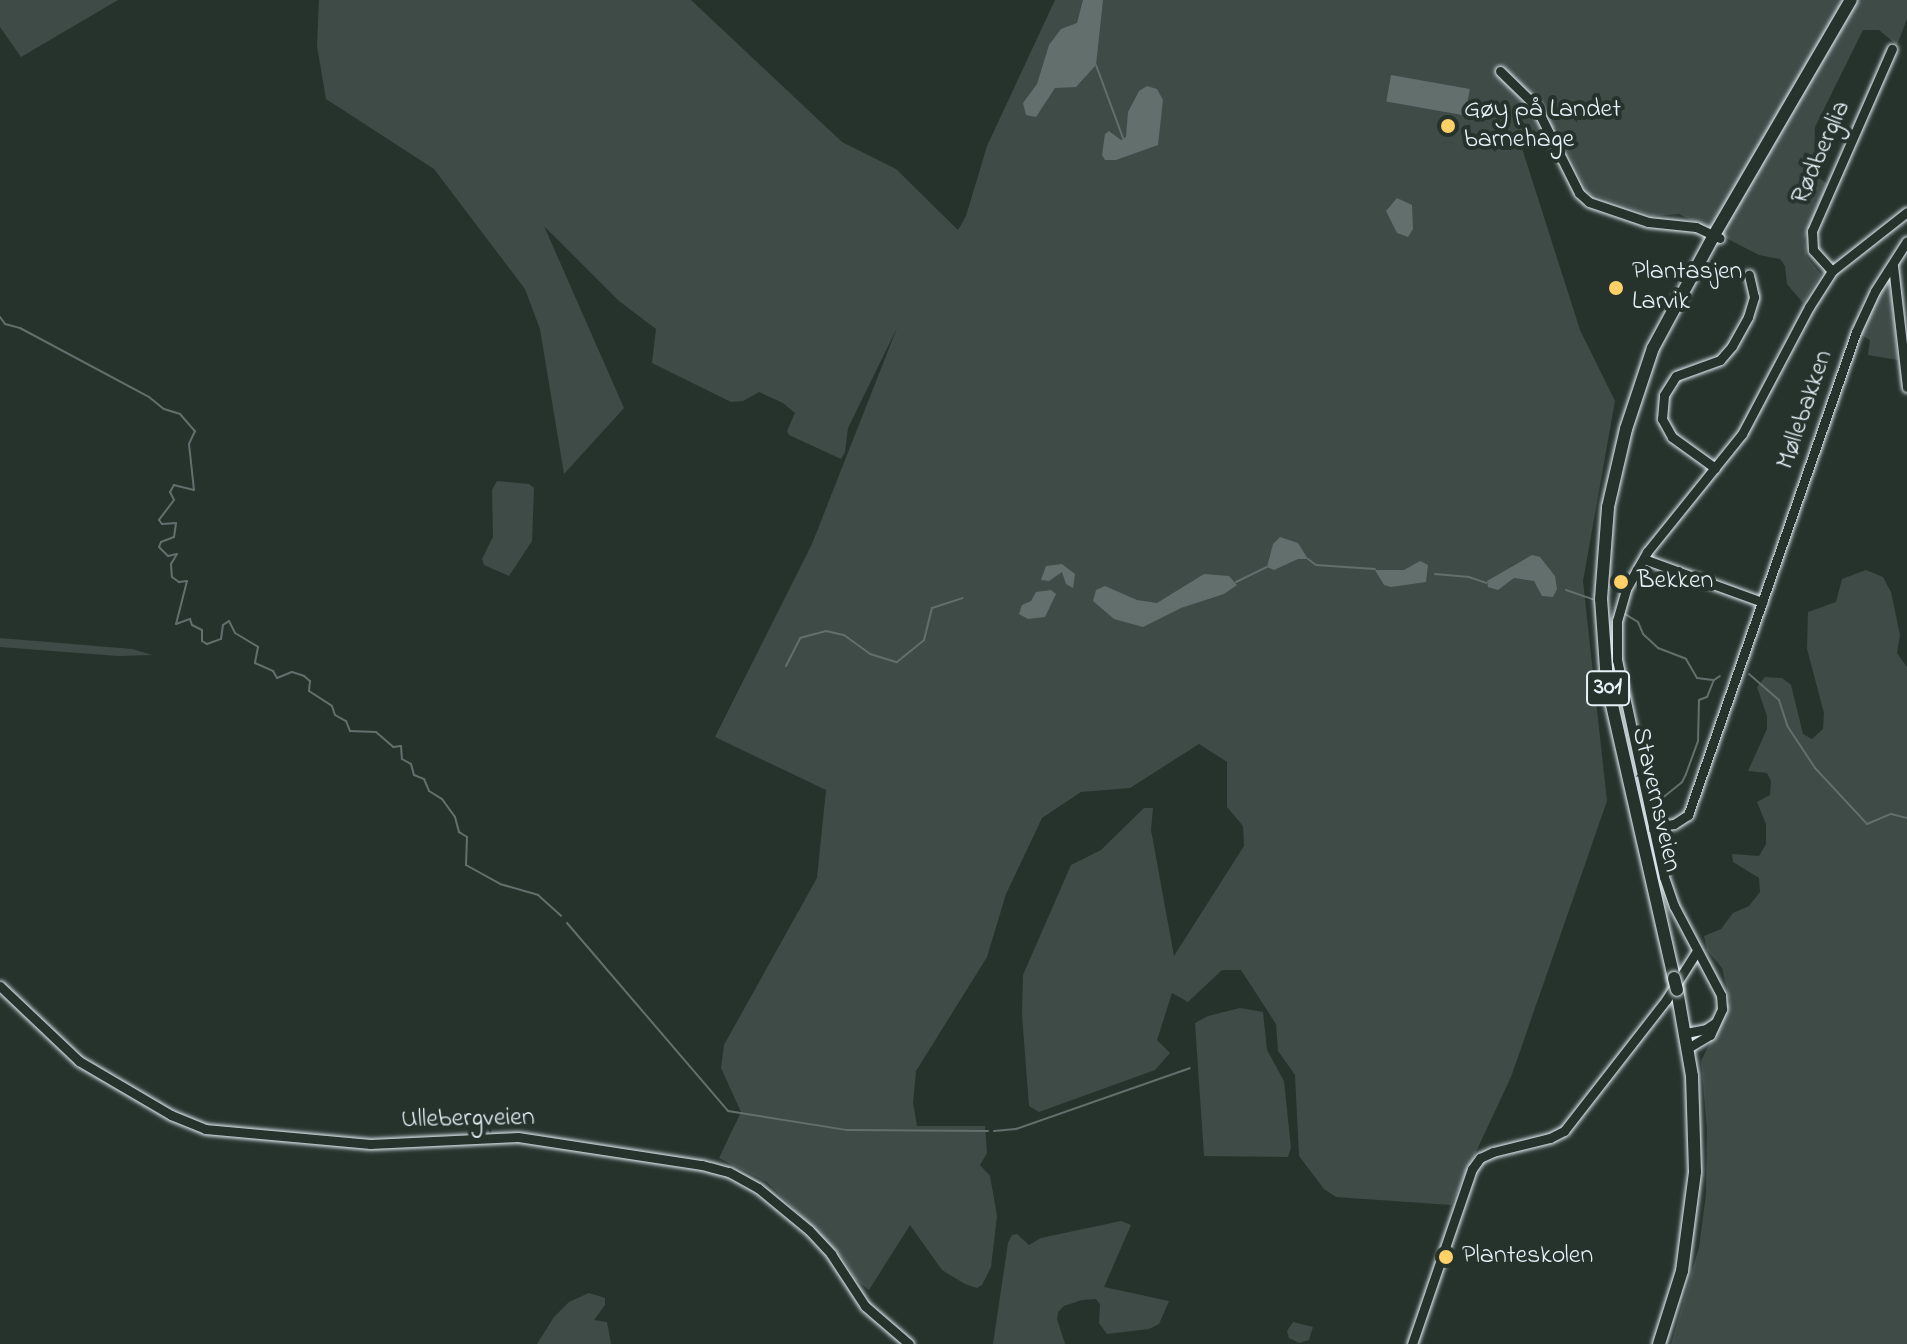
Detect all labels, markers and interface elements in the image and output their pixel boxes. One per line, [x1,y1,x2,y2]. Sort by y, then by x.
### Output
place label: Gøy på Landet barnehage [1464,95,1621,156]
street label: Rødberglia [1785,97,1859,209]
marker: Gøy på Landet barnehage [1439,117,1457,135]
place label: Plantasjen Larvik [1632,257,1742,318]
marker: Plantasjen Larvik [1607,279,1625,297]
street label: Møllebakken [1771,346,1841,474]
place label: Bekken [1637,566,1713,598]
marker: Bekken [1612,573,1630,591]
road number: 301 [1586,668,1630,708]
street label: Stavernsveien [1623,725,1687,875]
street label: Ullebergveien [401,1103,535,1137]
place label: Planteskolen [1462,1241,1593,1273]
marker: Planteskolen [1437,1248,1455,1266]

